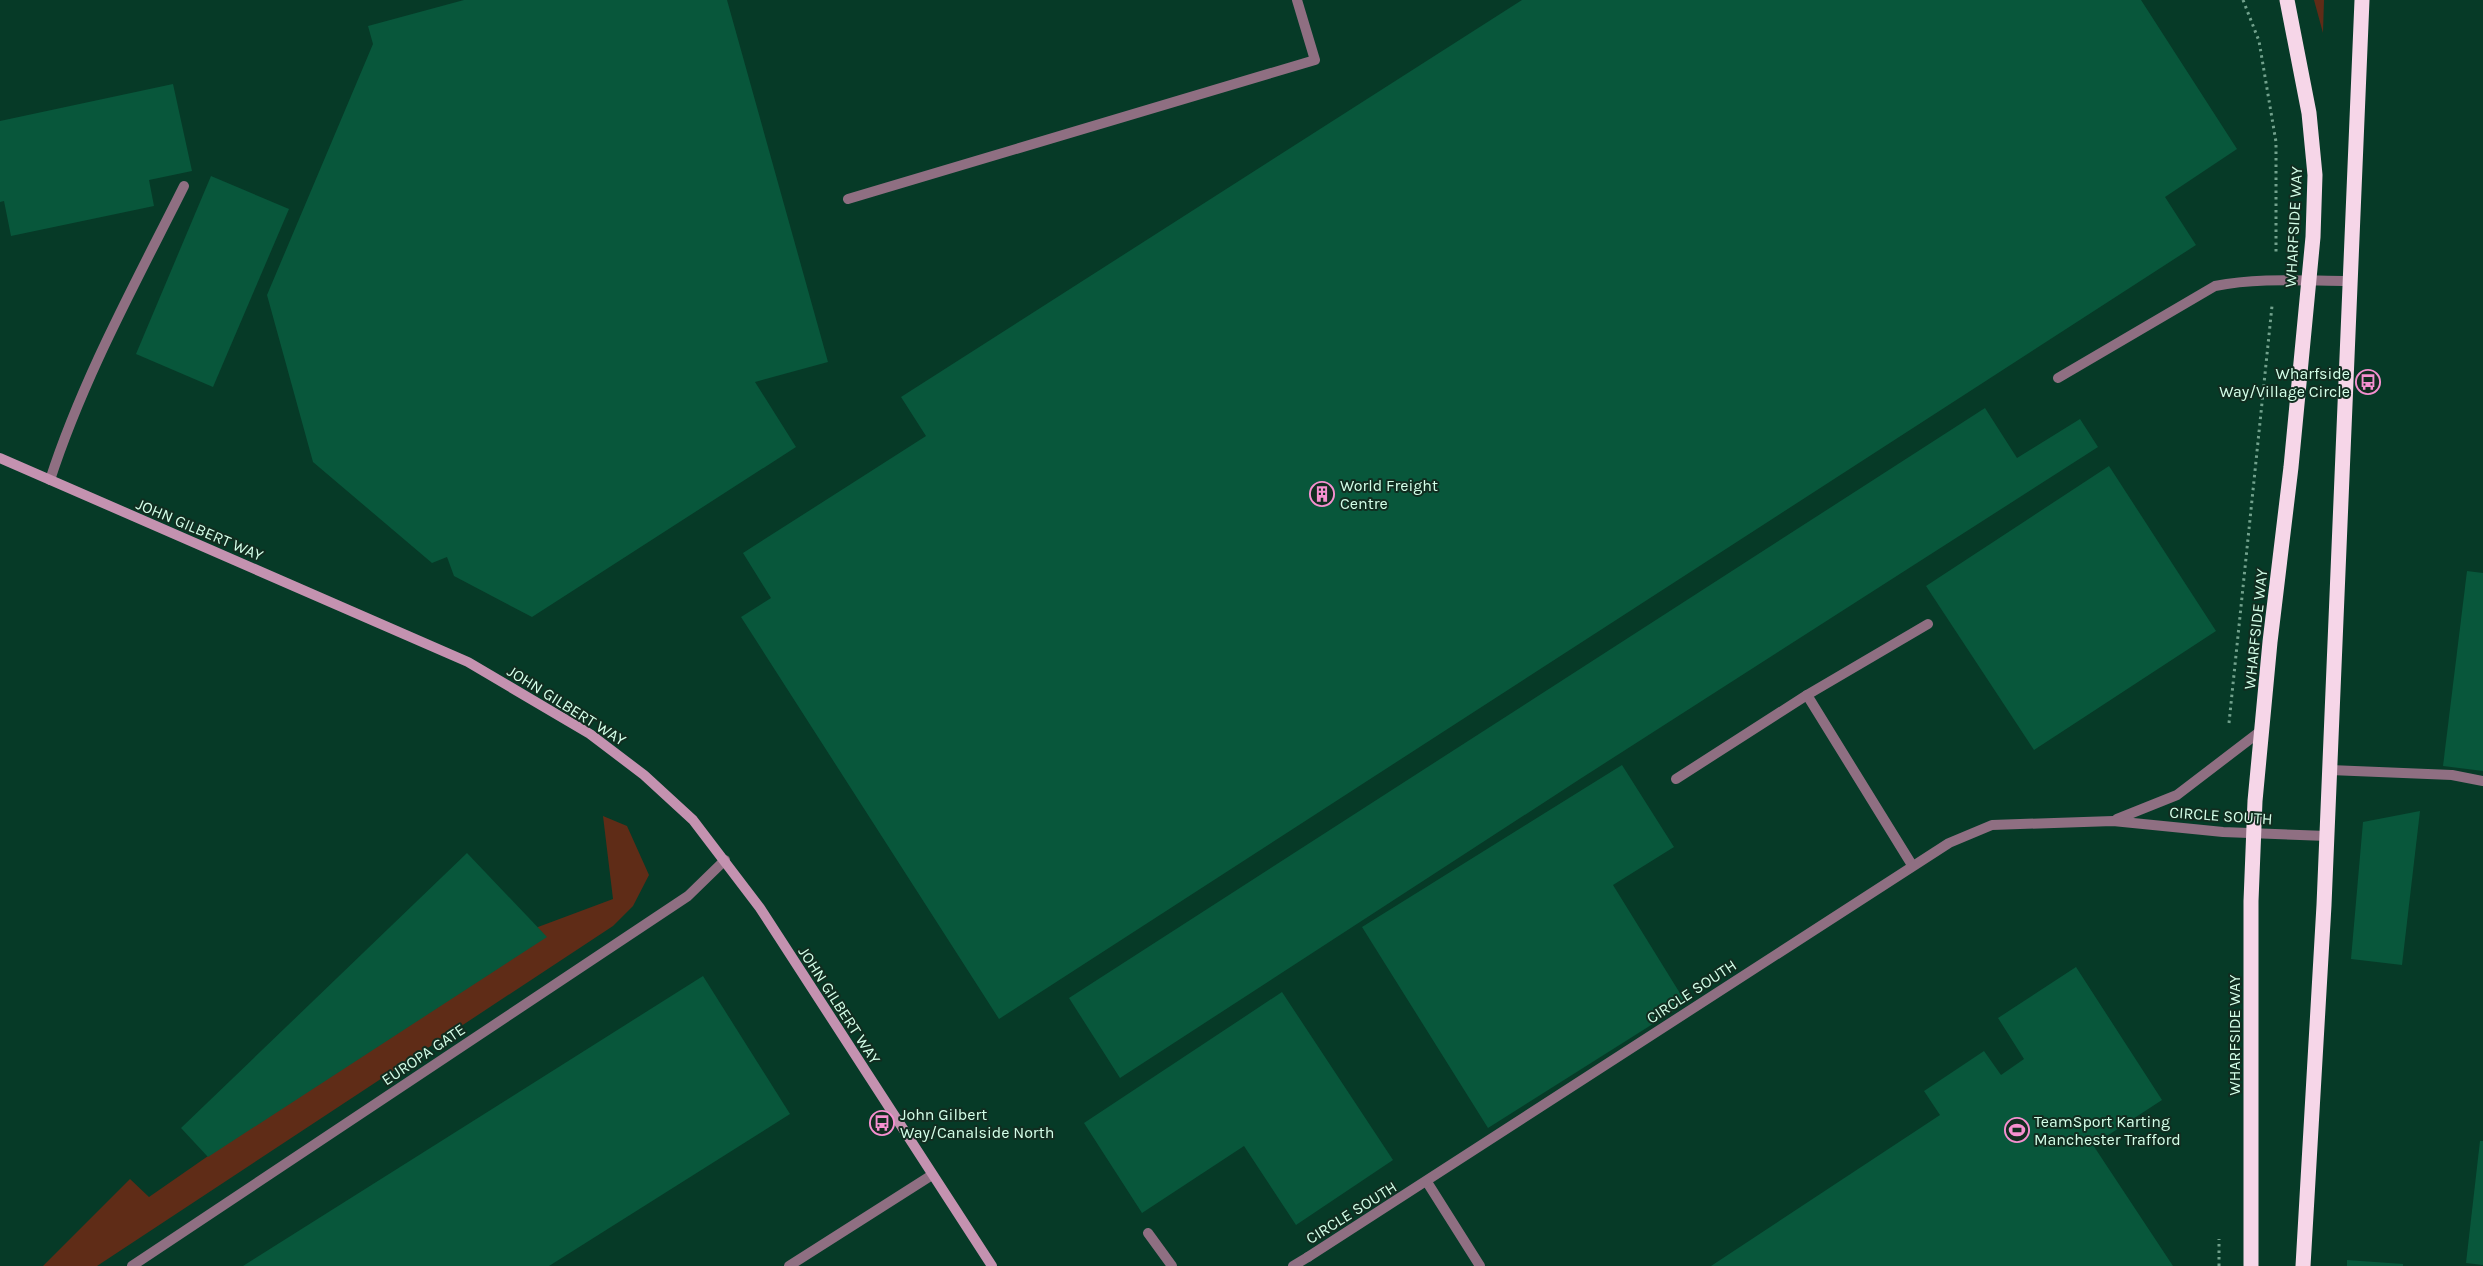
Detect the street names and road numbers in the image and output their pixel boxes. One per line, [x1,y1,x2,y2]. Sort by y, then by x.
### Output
street label: WHARFSIDE WAY [2281,166,2306,288]
street label: JOHN GILBERT WAY [133,494,266,565]
street label: WHARFSIDE WAY [2240,568,2271,690]
street label: JOHN GILBERT WAY [504,661,630,750]
street label: CIRCLE SOUTH [2169,802,2273,829]
street label: JOHN GILBERT WAY [794,943,885,1068]
street label: CIRCLE SOUTH [1643,955,1740,1028]
street label: WHARFSIDE WAY [2225,974,2244,1096]
street label: EUROPA GATE [378,1020,469,1089]
street label: CIRCLE SOUTH [1302,1177,1400,1248]

